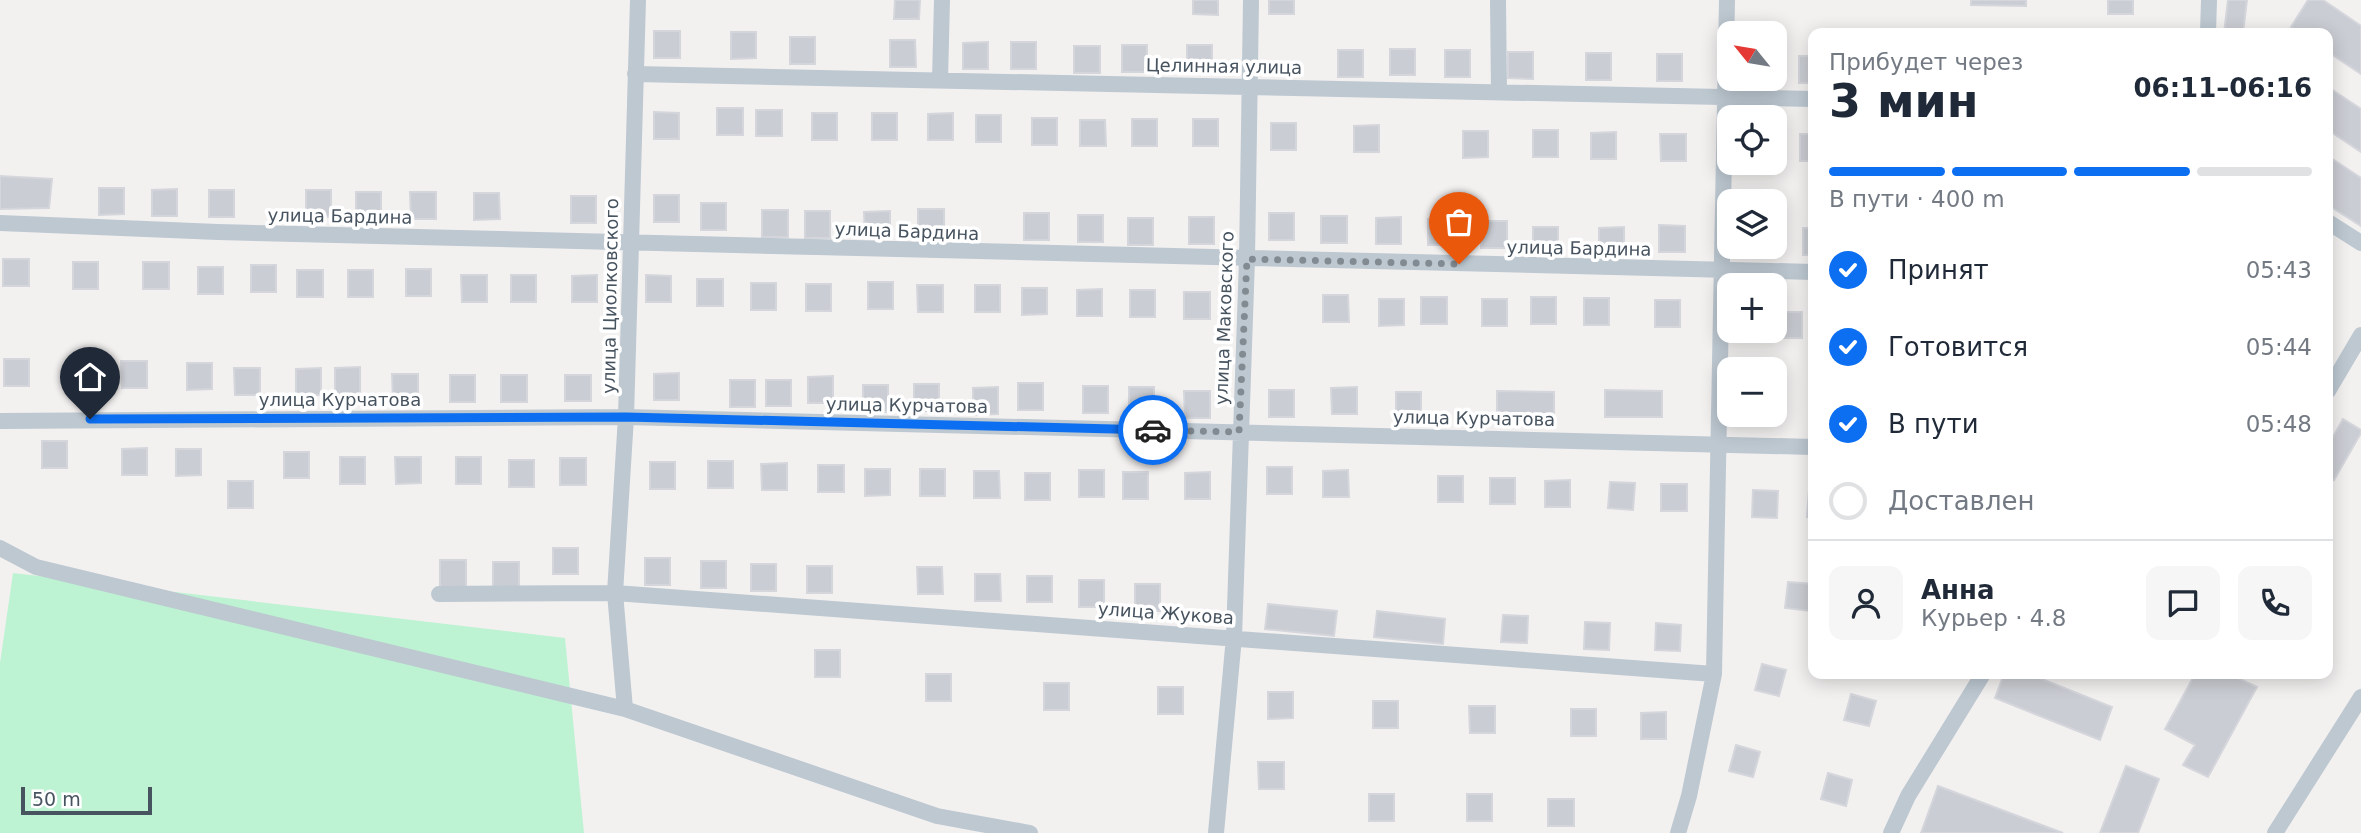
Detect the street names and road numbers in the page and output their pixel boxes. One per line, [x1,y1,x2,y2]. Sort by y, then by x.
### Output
street label: Целинная улица [1146,54,1302,78]
street label: улица Циолковского [598,198,622,394]
street label: улица Бардина [268,204,412,228]
street label: улица Бардина [834,218,980,244]
street label: улица Маковского [1210,231,1238,405]
street label: улица Бардина [1507,236,1651,260]
street label: улица Курчатова [259,389,421,410]
street label: улица Курчатова [826,393,988,417]
street label: улица Курчатова [1393,406,1555,430]
street label: улица Жукова [1097,598,1235,628]

